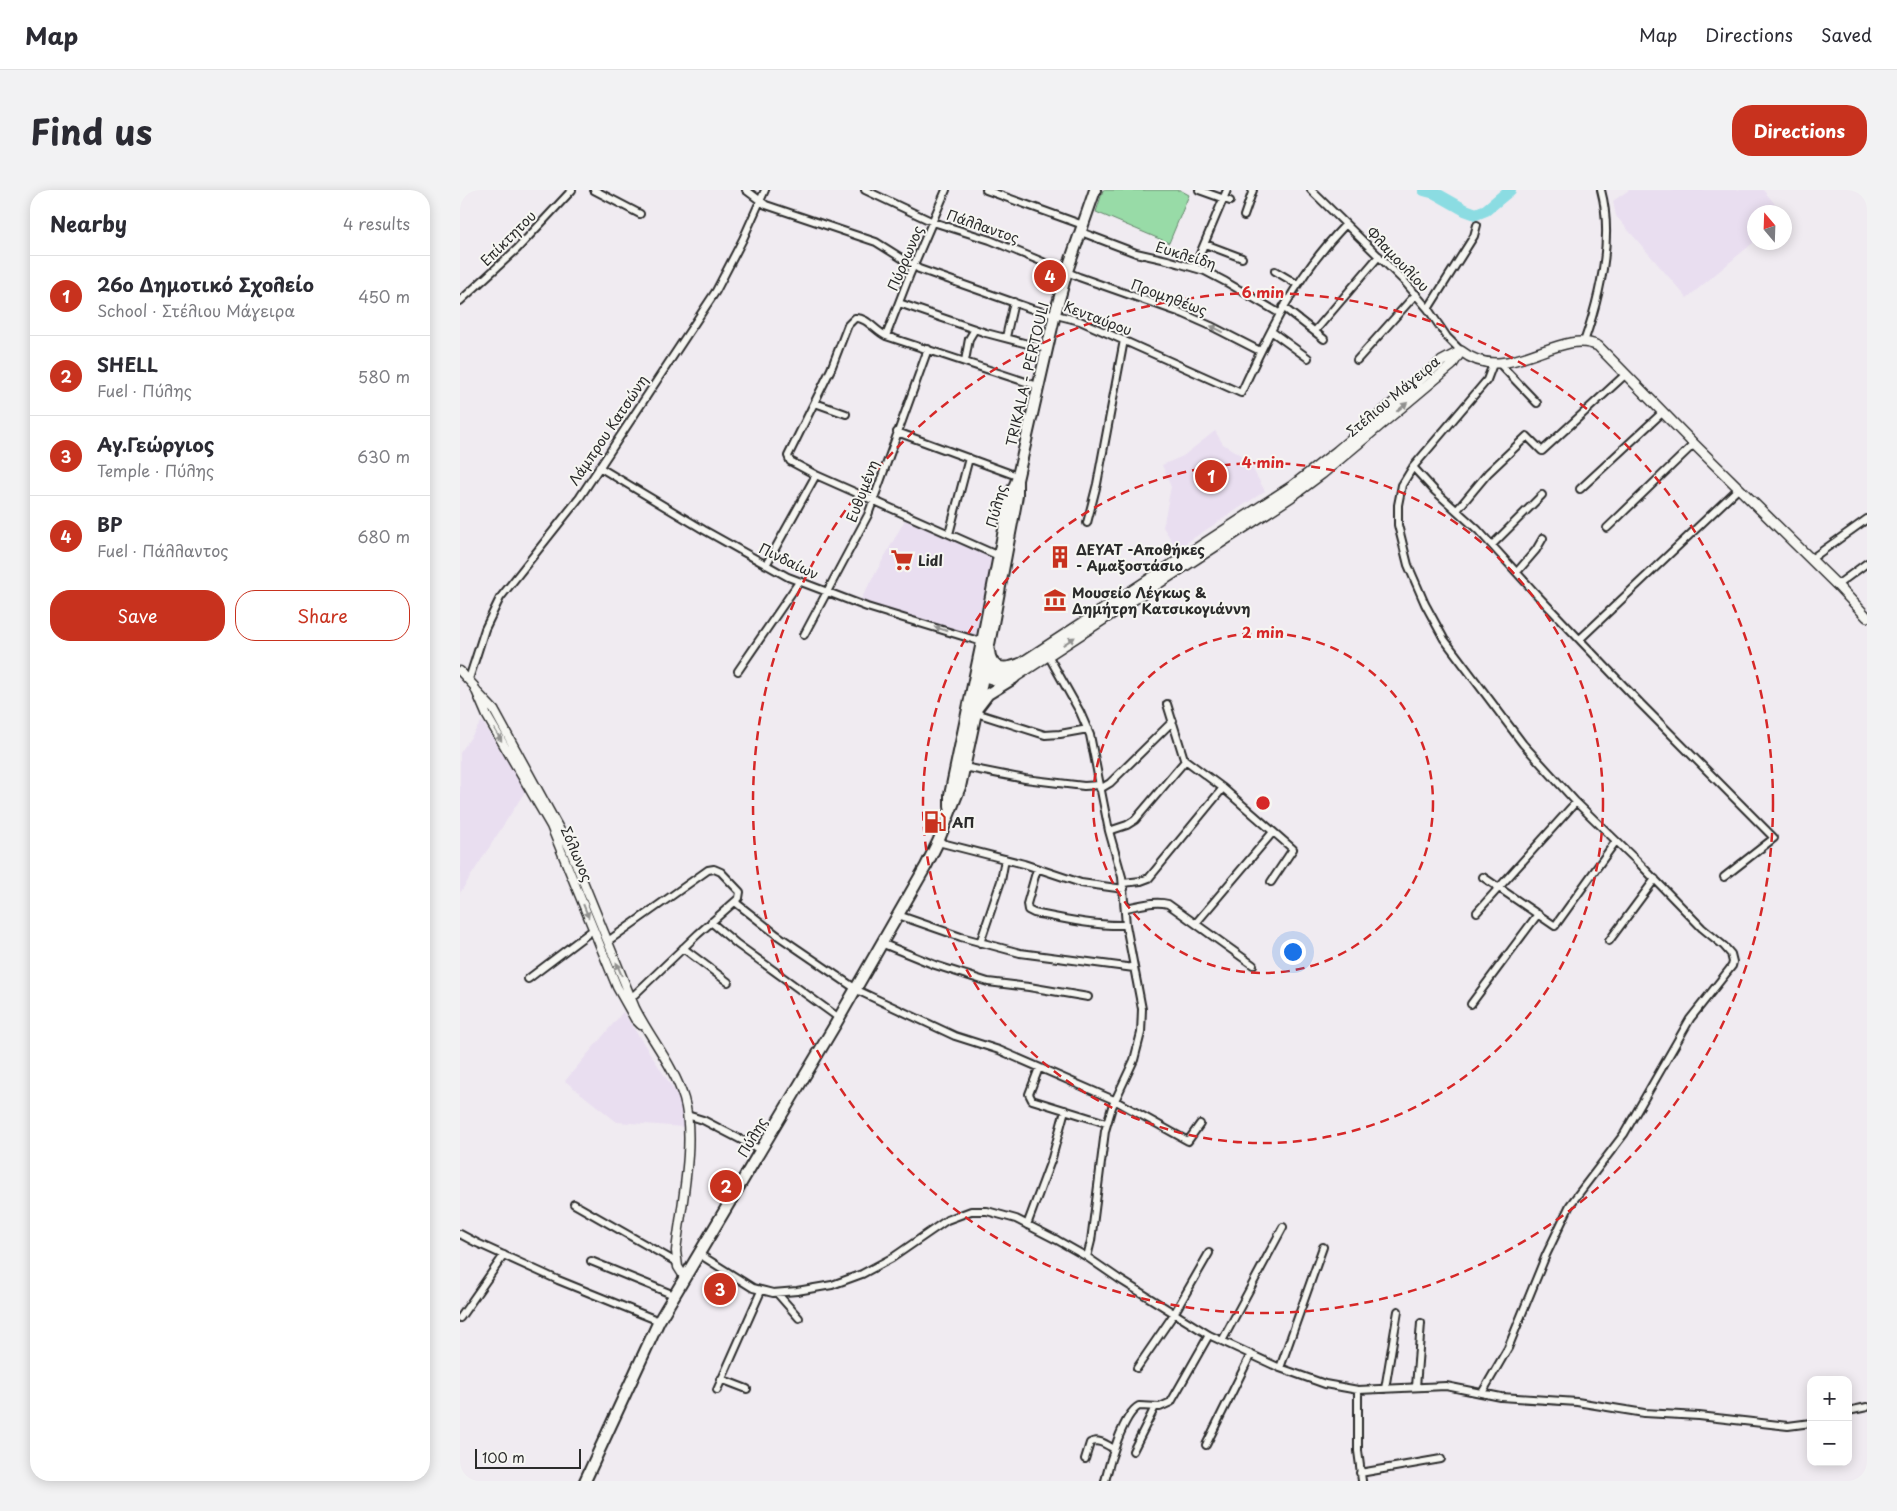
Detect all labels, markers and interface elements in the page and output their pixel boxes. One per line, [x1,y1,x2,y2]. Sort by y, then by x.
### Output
text: Map [25,17,78,53]
text: Map [1639,21,1677,48]
text: Directions [1705,21,1793,48]
text: Saved [1821,21,1872,48]
text: Find us [30,104,152,157]
button: Directions [1732,105,1867,156]
street label: Πάλλαντος [944,204,1022,248]
street label: Επίκτητου [475,205,541,271]
north arrow [1747,205,1792,250]
text: Nearby [50,207,127,239]
text: 4 results [343,211,410,235]
street label: Πύρρωνος [882,222,928,294]
street label: Φλαμουλίου [1362,222,1434,296]
street label: Ευκλείδη [1153,236,1219,274]
pin: 4 [1034,257,1066,295]
text: 26ο Δημοτικό Σχολείο [97,270,314,298]
street label: Προμηθέως [1128,273,1210,321]
text: 6 min [1242,280,1284,303]
text: 1 [62,284,70,308]
text: 450 m [358,284,410,308]
street label: Κενταύρου [1061,295,1135,341]
text: School · Στέλιου Μάγειρα [97,298,295,322]
street label: TRIKALA - PERTOULI [1000,300,1054,448]
one-way arrow [1210,325,1224,333]
text: SHELL [97,350,158,378]
street label: Στέλιου Μάγειρα [1342,351,1444,441]
text: 2 [60,364,72,388]
text: 580 m [358,364,410,388]
street label: Λάμπρου Κατσώνη [563,371,653,489]
text: Fuel · Πύλης [97,378,192,402]
one-way arrow [1395,401,1408,412]
text: Αγ.Γεώργιος [97,430,214,458]
text: 3 [61,444,71,468]
text: 630 m [357,444,410,468]
text: 4 min [1242,450,1284,473]
street label: Ευθυμένη [841,457,883,525]
pin: 1 [1195,457,1227,495]
text: Temple · Πύλης [97,458,214,482]
street label: Πύλης [980,482,1012,530]
text: BP [97,510,122,538]
text: 4 [61,524,71,548]
text: 680 m [357,524,410,548]
text: Fuel · Πάλλαντος [97,538,228,562]
street label: Πινδαίων [756,538,822,584]
place label: ΔΕΥΑΤ -Αποθήκες - Αμαξοστάσιο [1076,539,1205,576]
building icon: ΔΕΥΑΤ -Αποθήκες - Αμαξοστάσιο [1047,544,1073,570]
supermarket icon: Lidl [889,547,915,573]
place label: Lidl [918,550,943,571]
place label: Μουσείο Λέγκως & Δημήτρη Κατσικογιάννη [1072,582,1250,619]
museum icon: Μουσείο Λέγκως & Δημήτρη Κατσικογιάννη [1042,587,1068,613]
button: Save [50,590,225,641]
button: Share [235,590,410,641]
text: 2 min [1242,620,1284,643]
one-way arrow [933,625,948,633]
one-way arrow [1063,636,1076,646]
one-way arrow [493,728,502,741]
centre of rings [1254,794,1272,812]
fuel station icon: ΑΠ [922,809,948,835]
place label: ΑΠ [952,812,975,833]
street label: Σόλωνος [556,823,598,885]
one-way arrow [583,903,591,918]
your location [1280,939,1306,965]
one-way arrow [615,962,623,976]
street label: Πύλης [732,1113,772,1161]
pin: 2 [710,1167,742,1205]
pin: 3 [704,1270,736,1308]
map controls [1807,1376,1852,1466]
button: + [1807,1376,1852,1421]
button: − [1807,1421,1852,1466]
scale bar [475,1446,581,1469]
text: 100 m [482,1447,525,1468]

